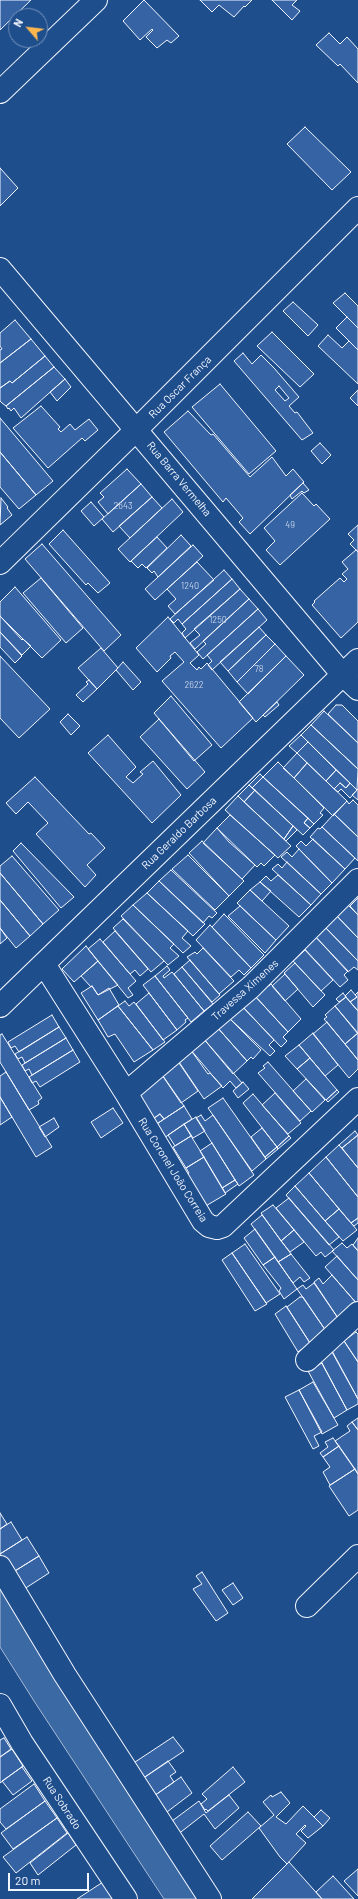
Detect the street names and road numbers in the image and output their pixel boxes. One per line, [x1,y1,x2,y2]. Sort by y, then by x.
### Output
street label: Rua Oscar França [146,353,214,421]
street label: Rua Barra Vermelha [144,439,214,519]
street label: Rua Geraldo Barbosa [139,794,219,872]
street label: Travessa Ximenes [209,957,281,1023]
street label: Rua Coronel João Correia [135,1115,211,1225]
street label: Rua Sobrado [40,1774,84,1832]

